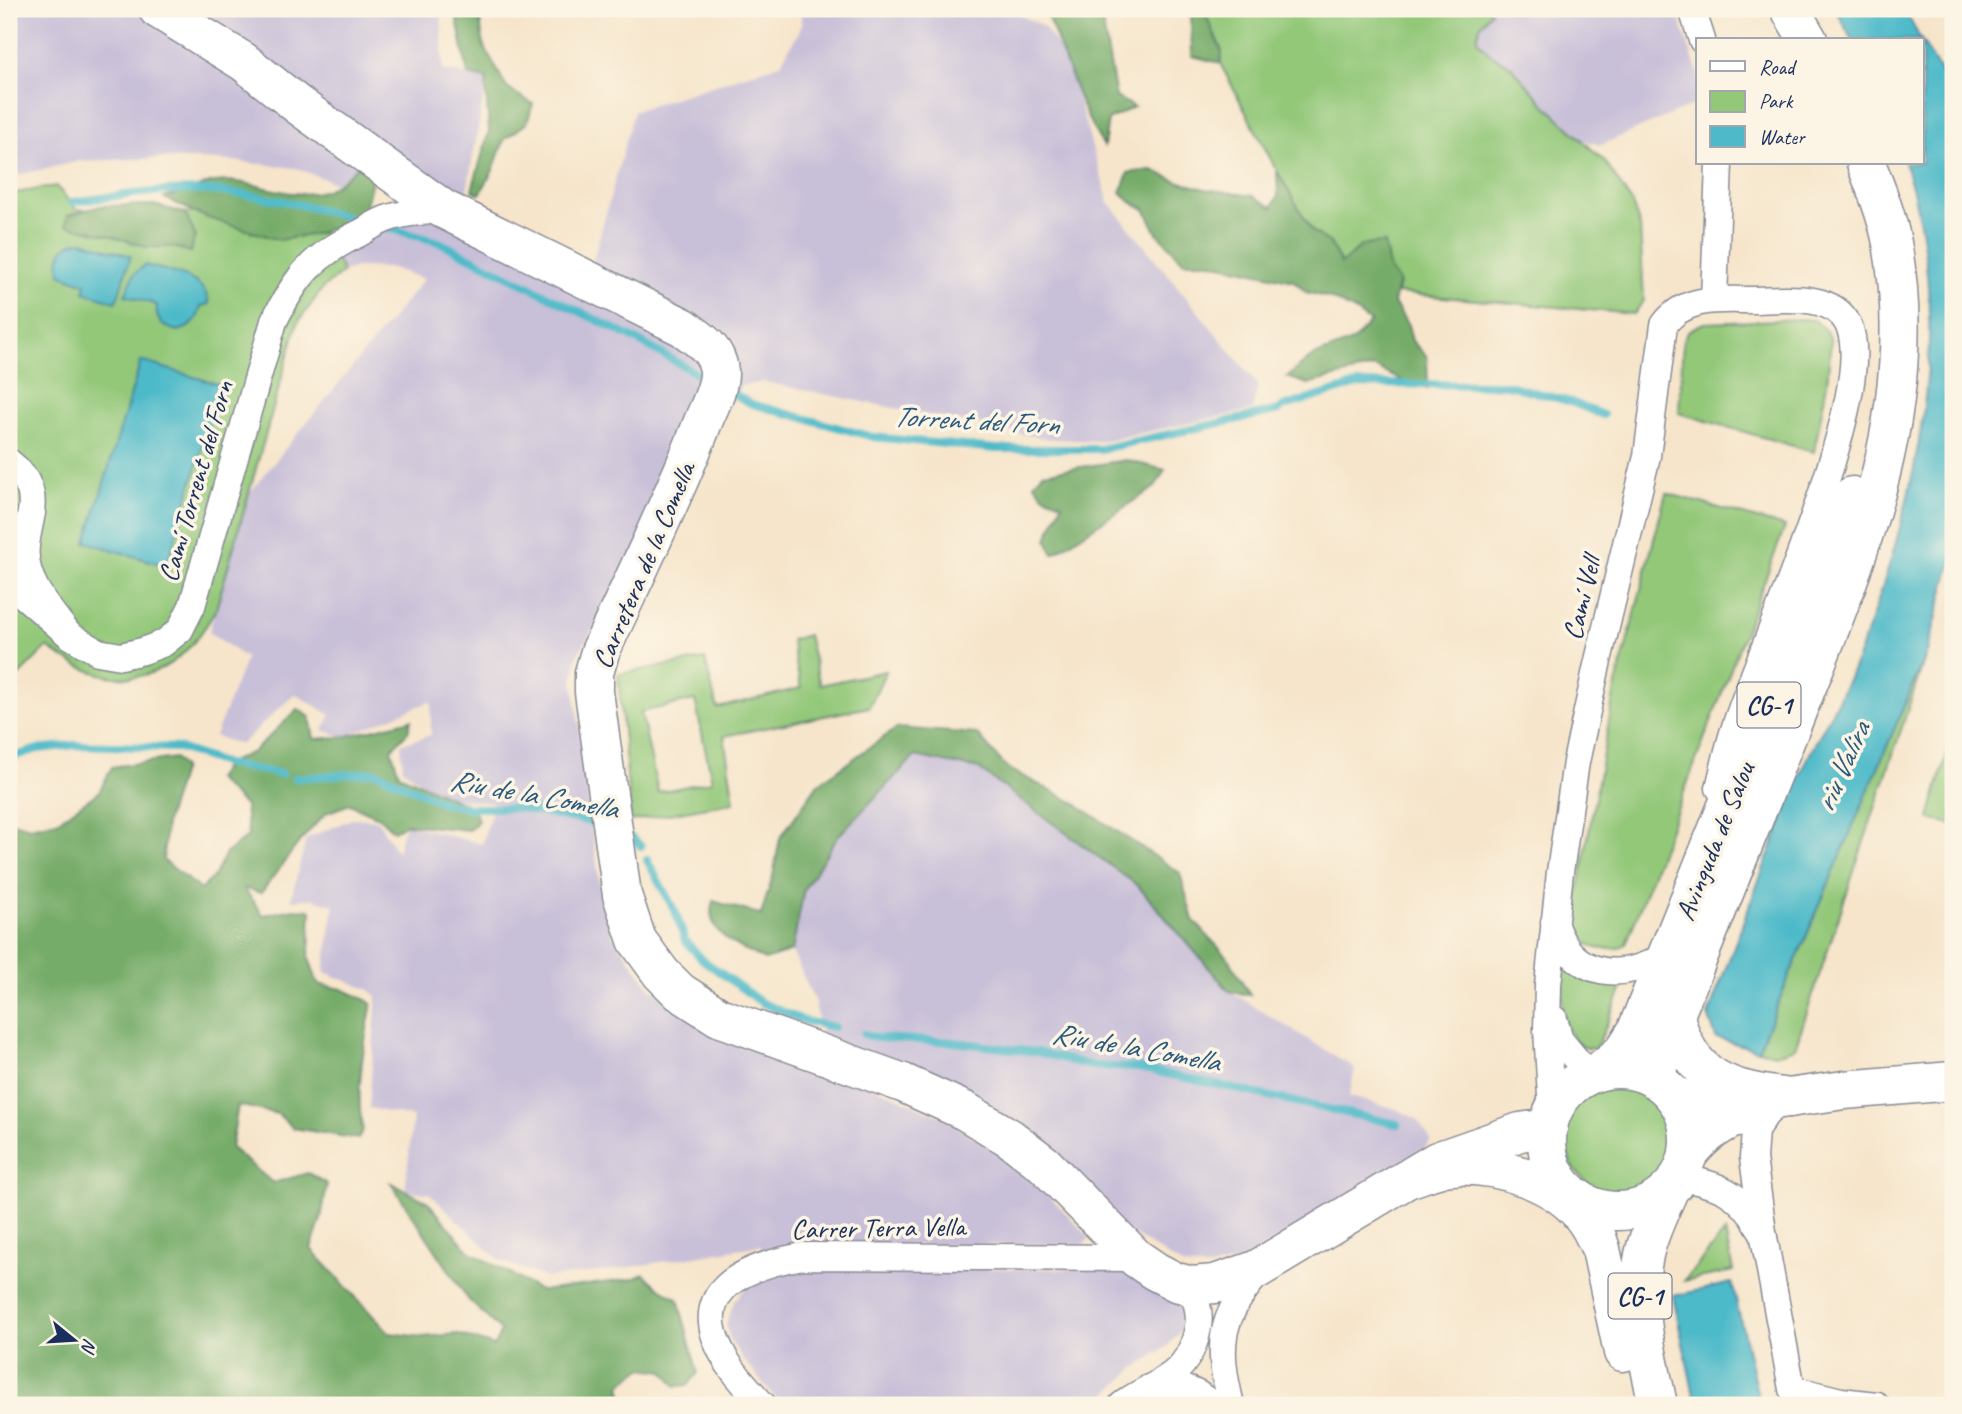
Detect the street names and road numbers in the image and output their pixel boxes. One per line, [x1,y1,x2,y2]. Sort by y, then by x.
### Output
street label: Camí Torrent del Forn [150,376,241,586]
street label: Carretera de la Comella [584,454,704,674]
street label: Camí Vell [1554,548,1610,644]
road number: CG-1 [1738,682,1800,727]
street label: Avinguda de Salou [1667,755,1763,925]
street label: Carrer Terra Vella [791,1208,968,1247]
road number: CG-1 [1608,1274,1672,1318]

